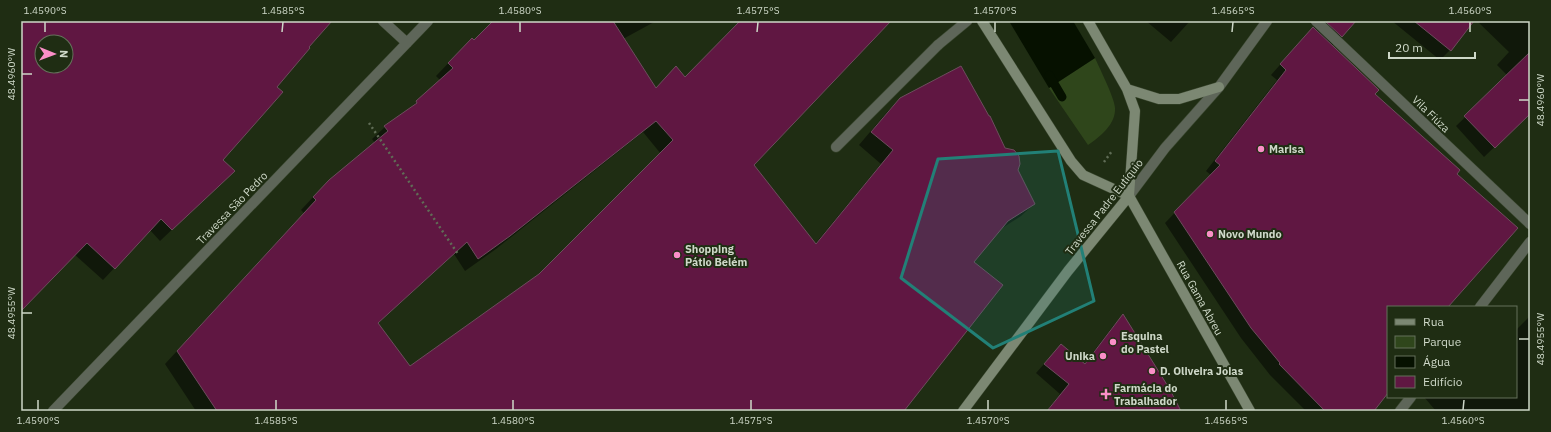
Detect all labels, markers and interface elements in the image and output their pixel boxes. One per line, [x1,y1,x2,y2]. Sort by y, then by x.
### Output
text: 1.4590°S [23,4,67,17]
text: 1.4585°S [261,4,305,17]
text: 1.4580°S [498,4,542,17]
text: 1.4575°S [736,4,780,17]
text: 1.4570°S [973,4,1017,17]
text: 1.4565°S [1211,4,1255,17]
text: 1.4560°S [1448,4,1492,17]
north arrow [34,34,74,74]
scale bar [1389,34,1475,60]
text: 20 m [1395,40,1423,55]
text: 48.4960°W [5,48,18,100]
text: N [57,50,71,58]
text: 48.4960°W [1534,74,1547,126]
street label: Vila Fiúza [1409,93,1453,135]
place label: Marisa [1269,142,1304,156]
marker: Marisa [1256,144,1266,154]
street label: Travessa Padre Eutíquio [1062,156,1146,258]
street label: Travessa São Pedro [194,169,270,247]
place label: Novo Mundo [1218,227,1282,241]
marker: Novo Mundo [1205,229,1215,239]
place label: Shopping Pátio Belém [685,242,747,269]
marker: Shopping Pátio Belém [672,250,682,260]
street label: Rua Gama Abreu [1174,258,1226,338]
text: 48.4955°W [5,287,18,339]
legend [1387,306,1517,398]
text: 48.4955°W [1534,313,1547,365]
text: Rua [1423,314,1444,329]
place label: Esquina do Pastel [1121,329,1170,356]
text: Parque [1423,334,1462,349]
marker: Esquina do Pastel [1108,337,1118,347]
place label: Unika [1065,349,1095,363]
marker: Unika [1098,351,1108,361]
text: Água [1423,354,1451,369]
place label: D. Oliveira Joias [1160,364,1244,378]
marker: D. Oliveira Joias [1147,366,1157,376]
text: Edifício [1423,374,1463,389]
place label: Farmácia do Trabalhador [1114,381,1177,408]
marker: Farmácia do Trabalhador [1101,389,1111,399]
text: 1.4590°S [16,414,60,427]
text: 1.4585°S [254,414,298,427]
text: 1.4580°S [491,414,535,427]
text: 1.4575°S [729,414,773,427]
text: 1.4570°S [966,414,1010,427]
text: 1.4565°S [1204,414,1248,427]
text: 1.4560°S [1441,414,1485,427]

